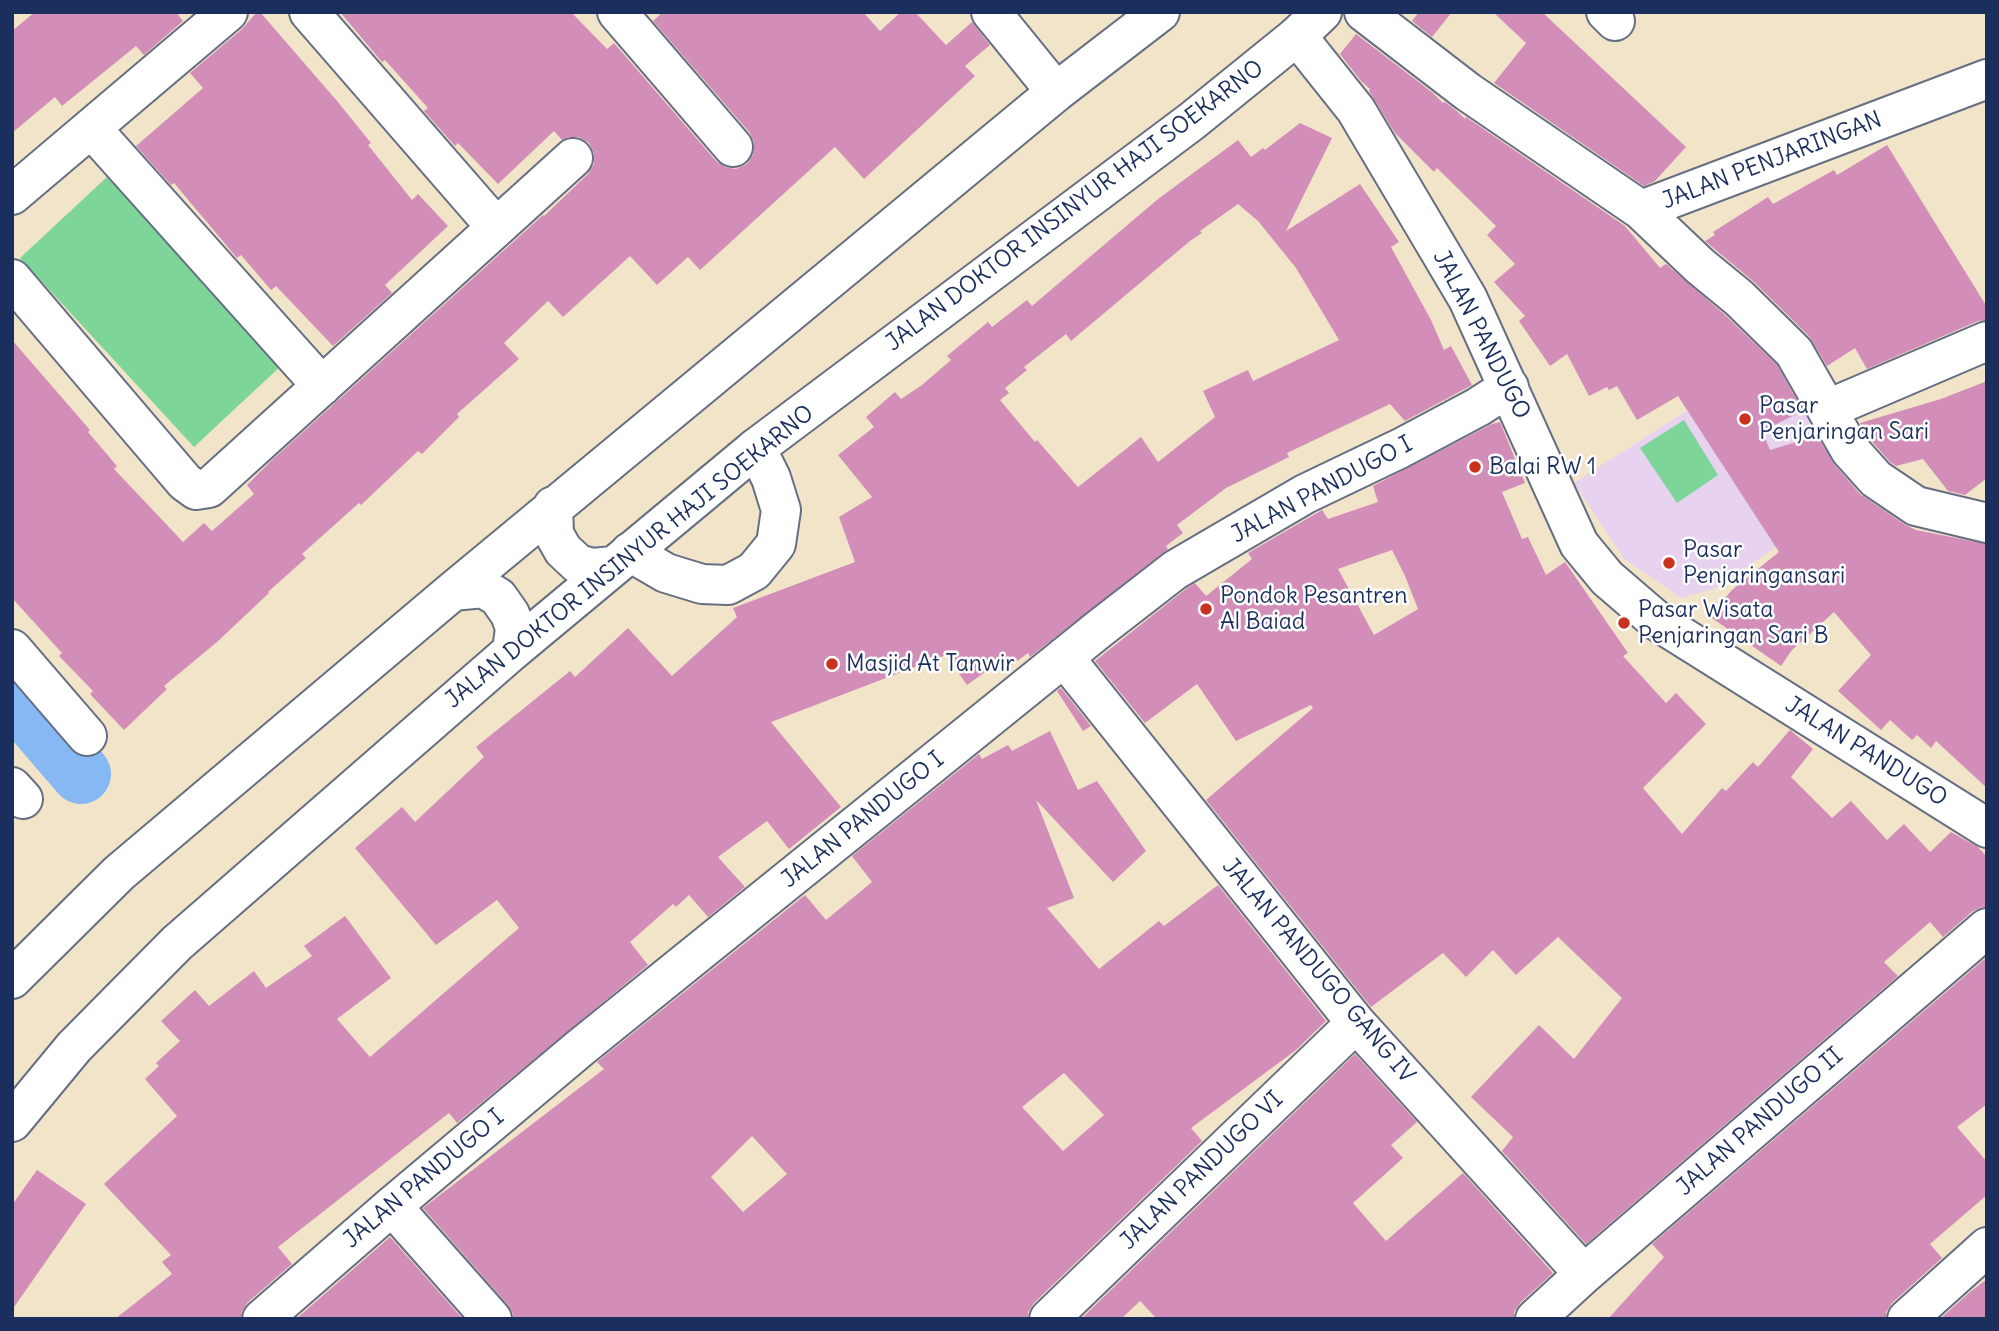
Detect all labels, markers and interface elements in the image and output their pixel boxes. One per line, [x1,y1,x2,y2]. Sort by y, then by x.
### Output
street label: JALAN DOKTOR INSINYUR HAJI SOEKARNO [881,55,1269,357]
street label: JALAN PENJARINGAN [1658,106,1886,216]
street label: JALAN PANDUGO [1427,246,1535,424]
place label: Pasar Penjaringan Sari [1759,392,1929,446]
street label: JALAN DOKTOR INSINYUR HAJI SOEKARNO [440,400,820,714]
marker: Pasar Penjaringan Sari [1737,411,1753,427]
street label: JALAN PANDUGO I [1227,431,1417,549]
place label: Balai RW 1 [1489,453,1596,481]
marker: Balai RW 1 [1467,459,1483,475]
place label: Pasar Penjaringansari [1683,536,1845,590]
marker: Pasar Penjaringansari [1661,555,1677,571]
place label: Pondok Pesantren Al Baiad [1220,582,1407,636]
place label: Pasar Wisata Penjaringan Sari B [1638,596,1829,650]
marker: Pondok Pesantren Al Baiad [1198,601,1214,617]
marker: Pasar Wisata Penjaringan Sari B [1616,615,1632,631]
place label: Masjid At Tanwir [846,650,1015,678]
marker: Masjid At Tanwir [824,656,840,672]
street label: JALAN PANDUGO [1780,691,1952,813]
street label: JALAN PANDUGO I [776,746,950,894]
street label: JALAN PANDUGO GANG IV [1216,853,1420,1089]
street label: JALAN PANDUGO II [1671,1042,1849,1202]
street label: JALAN PANDUGO VI [1115,1086,1289,1256]
street label: JALAN PANDUGO I [338,1104,510,1254]

